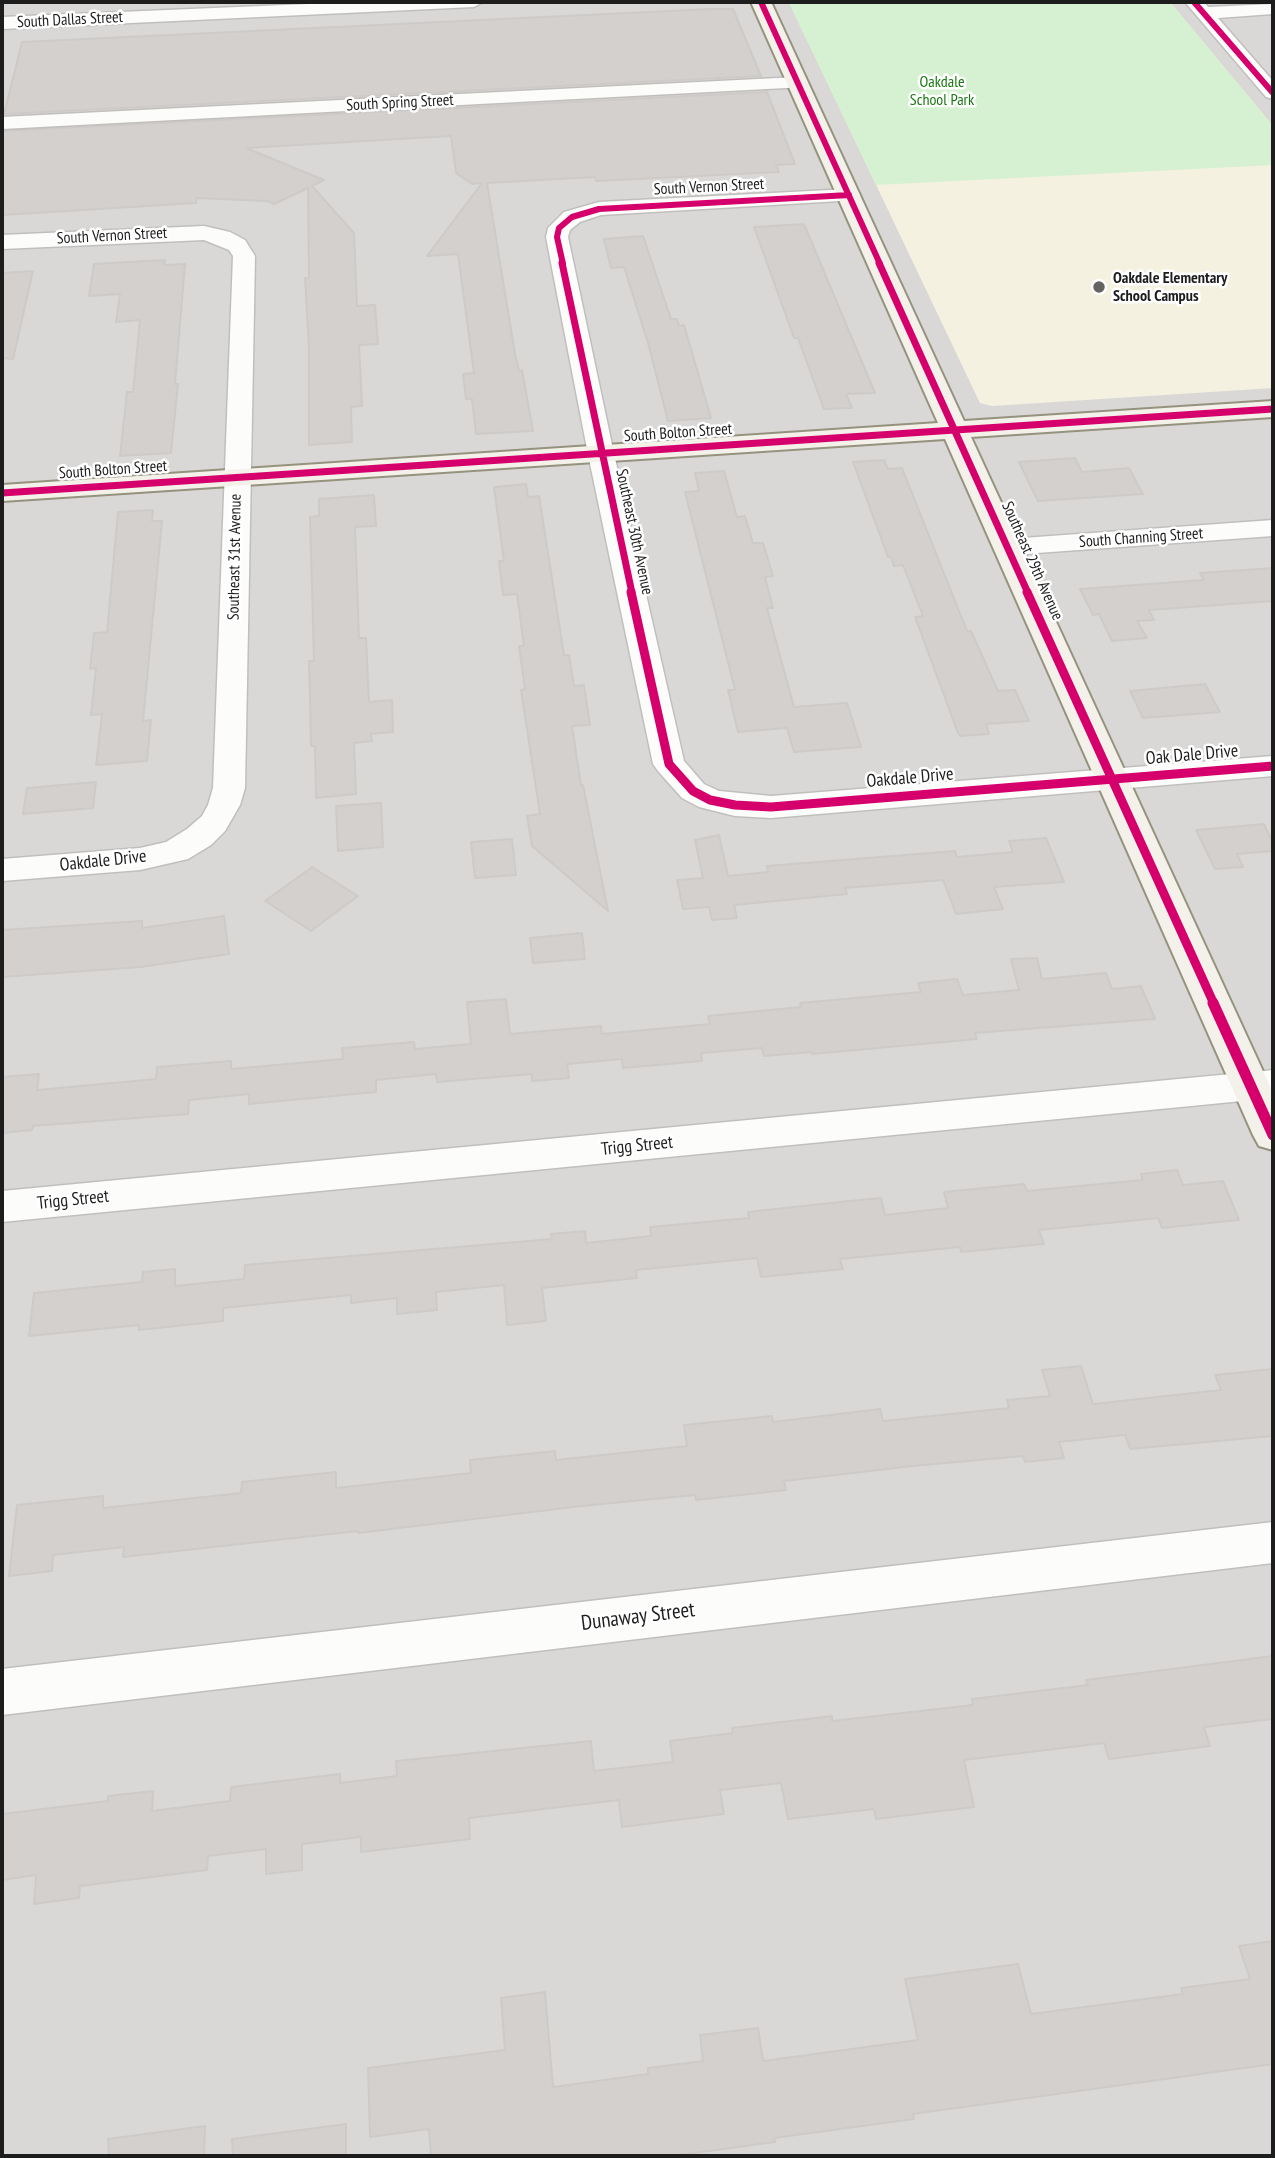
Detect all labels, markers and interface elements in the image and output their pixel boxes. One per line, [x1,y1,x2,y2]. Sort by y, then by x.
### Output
street label: South Dallas Street [17,8,123,32]
park label: Oakdale School Park [910,72,974,110]
street label: South Spring Street [346,91,454,115]
street label: South Vernon Street [653,175,765,199]
street label: South Vernon Street [56,224,168,248]
place label: Oakdale Elementary School Campus [1113,268,1227,306]
marker: Oakdale Elementary School Campus [1091,279,1107,295]
street label: South Bolton Street [623,420,733,446]
street label: South Bolton Street [58,457,168,483]
street label: Southeast 30th Avenue [611,467,657,597]
street label: Southeast 31st Avenue [224,494,246,620]
street label: Southeast 29th Avenue [997,499,1067,623]
street label: South Channing Street [1078,524,1204,552]
street label: Oak Dale Drive [1145,740,1239,770]
street label: Oakdale Drive [866,763,954,793]
street label: Oakdale Drive [59,846,147,876]
street label: Trigg Street [600,1131,674,1161]
street label: Trigg Street [36,1185,110,1215]
street label: Dunaway Street [580,1598,696,1636]

